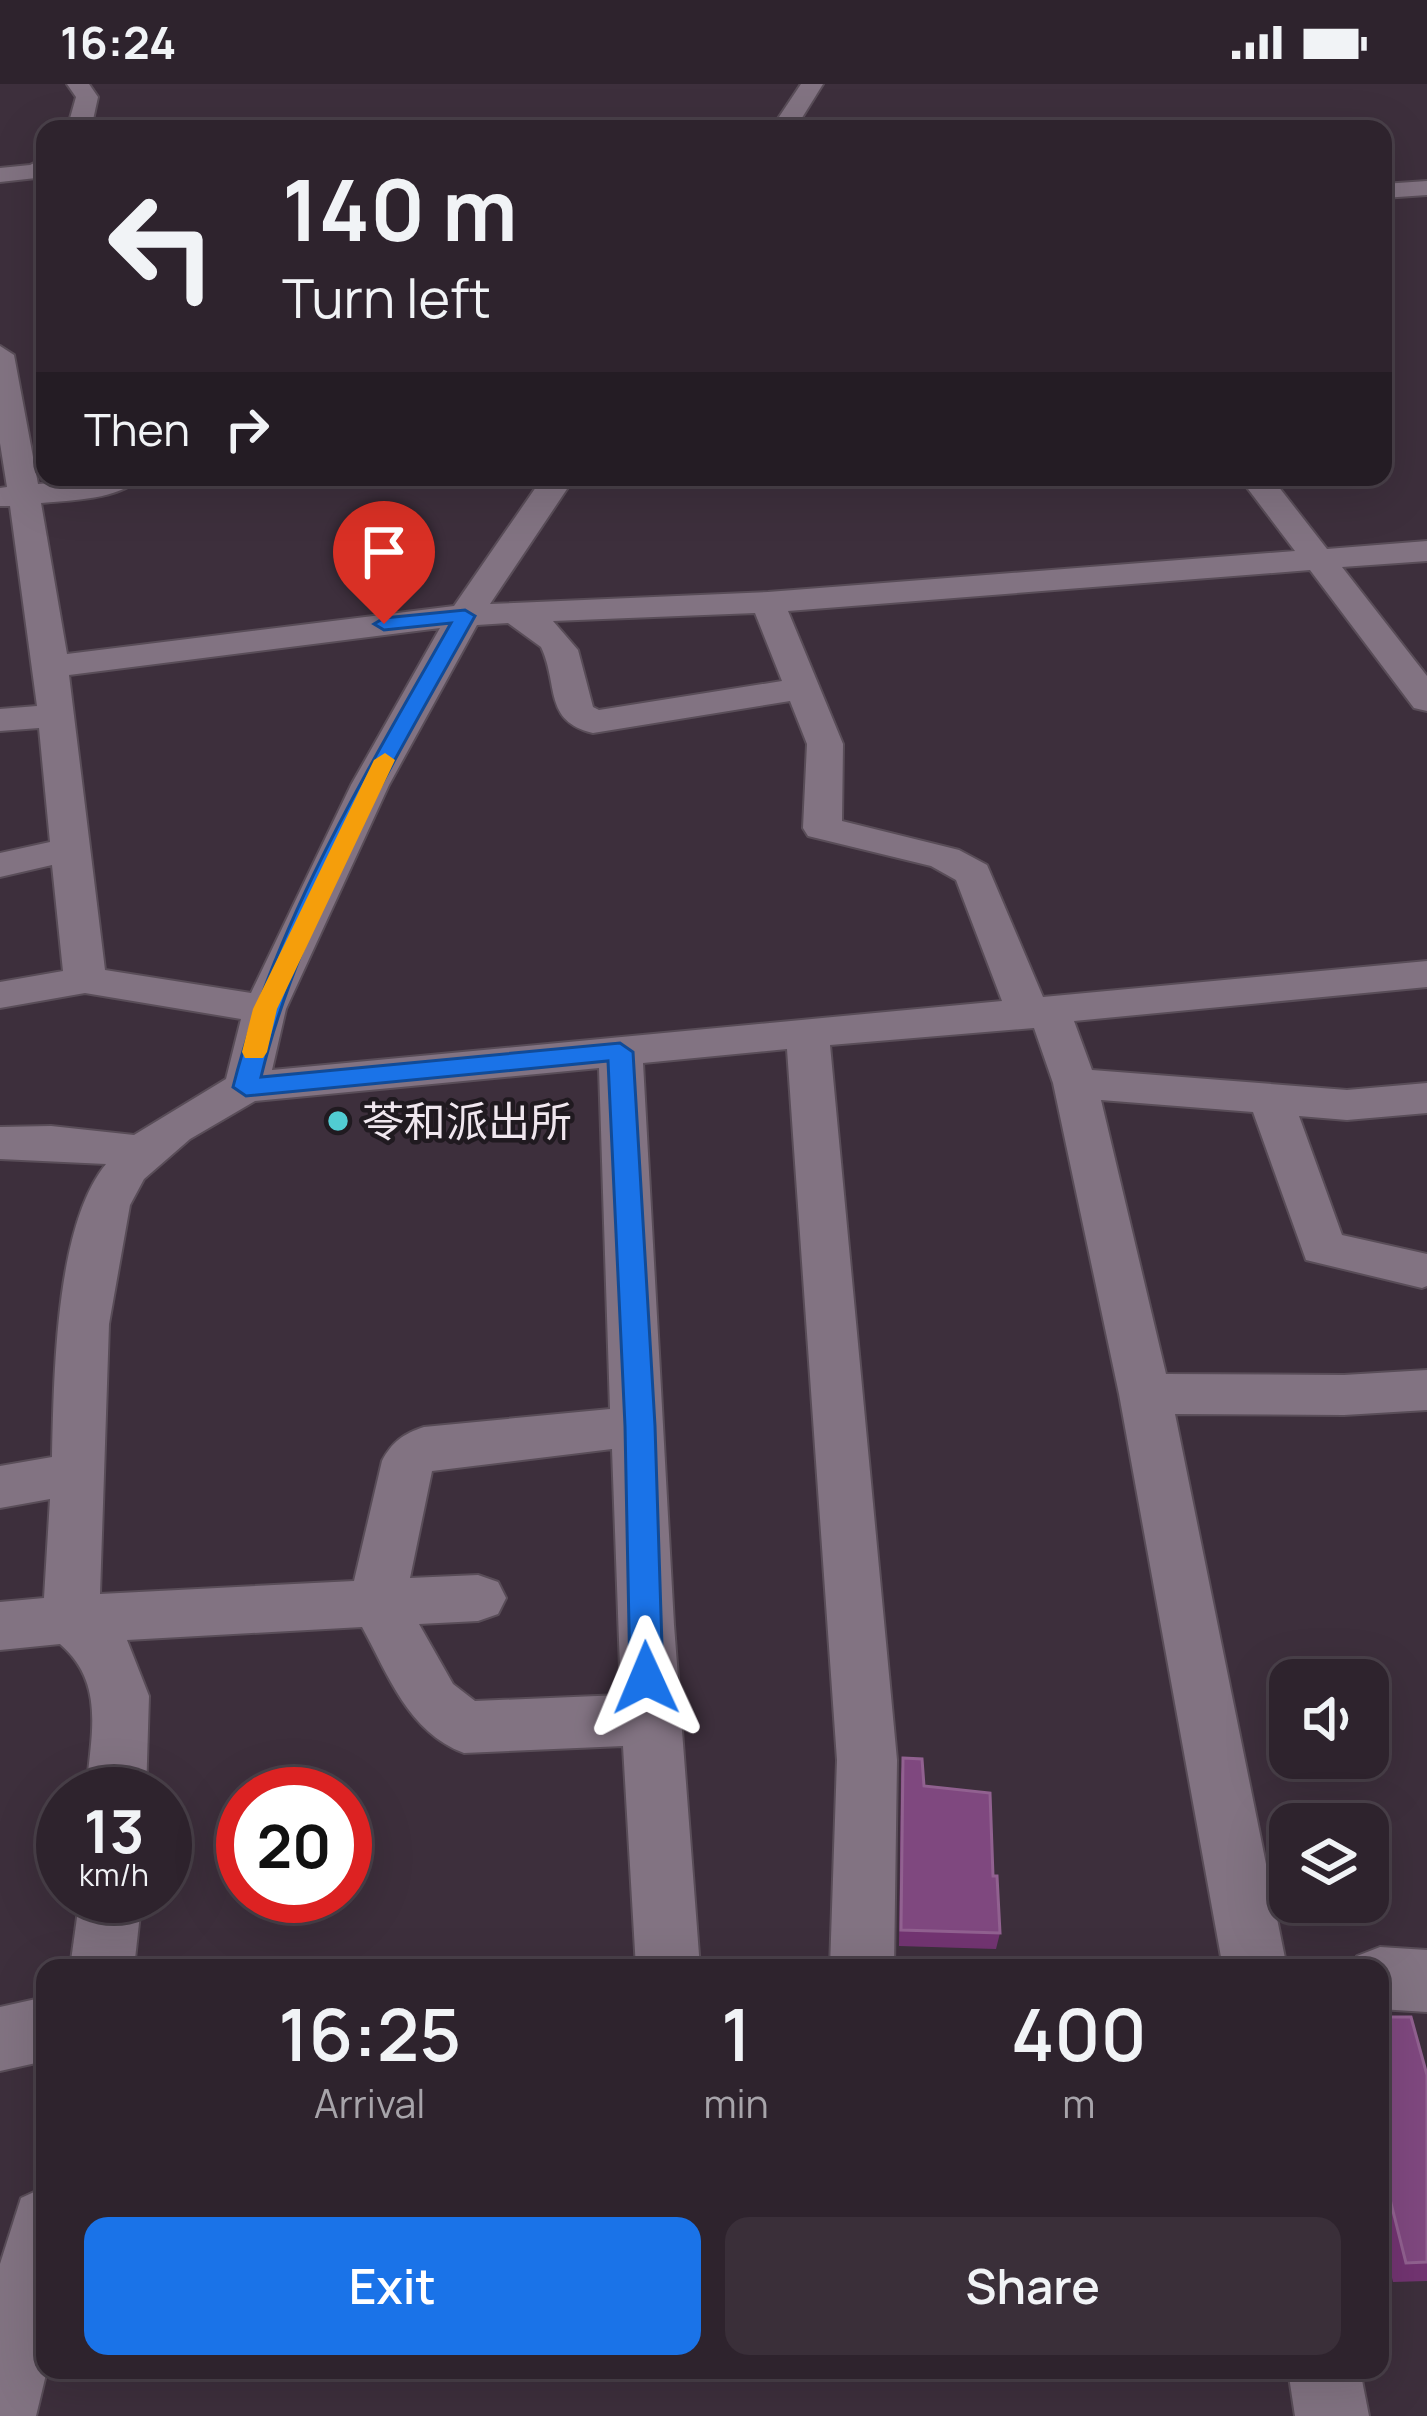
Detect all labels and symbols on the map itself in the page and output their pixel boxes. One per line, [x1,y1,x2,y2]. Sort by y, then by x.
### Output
pin [333,501,435,624]
place label: 苓和派出所 [362,1092,572,1150]
marker: 苓和派出所 [325,1108,351,1134]
position arrow [583,1615,709,1741]
speed limit sign: 20 [216,1767,372,1923]

